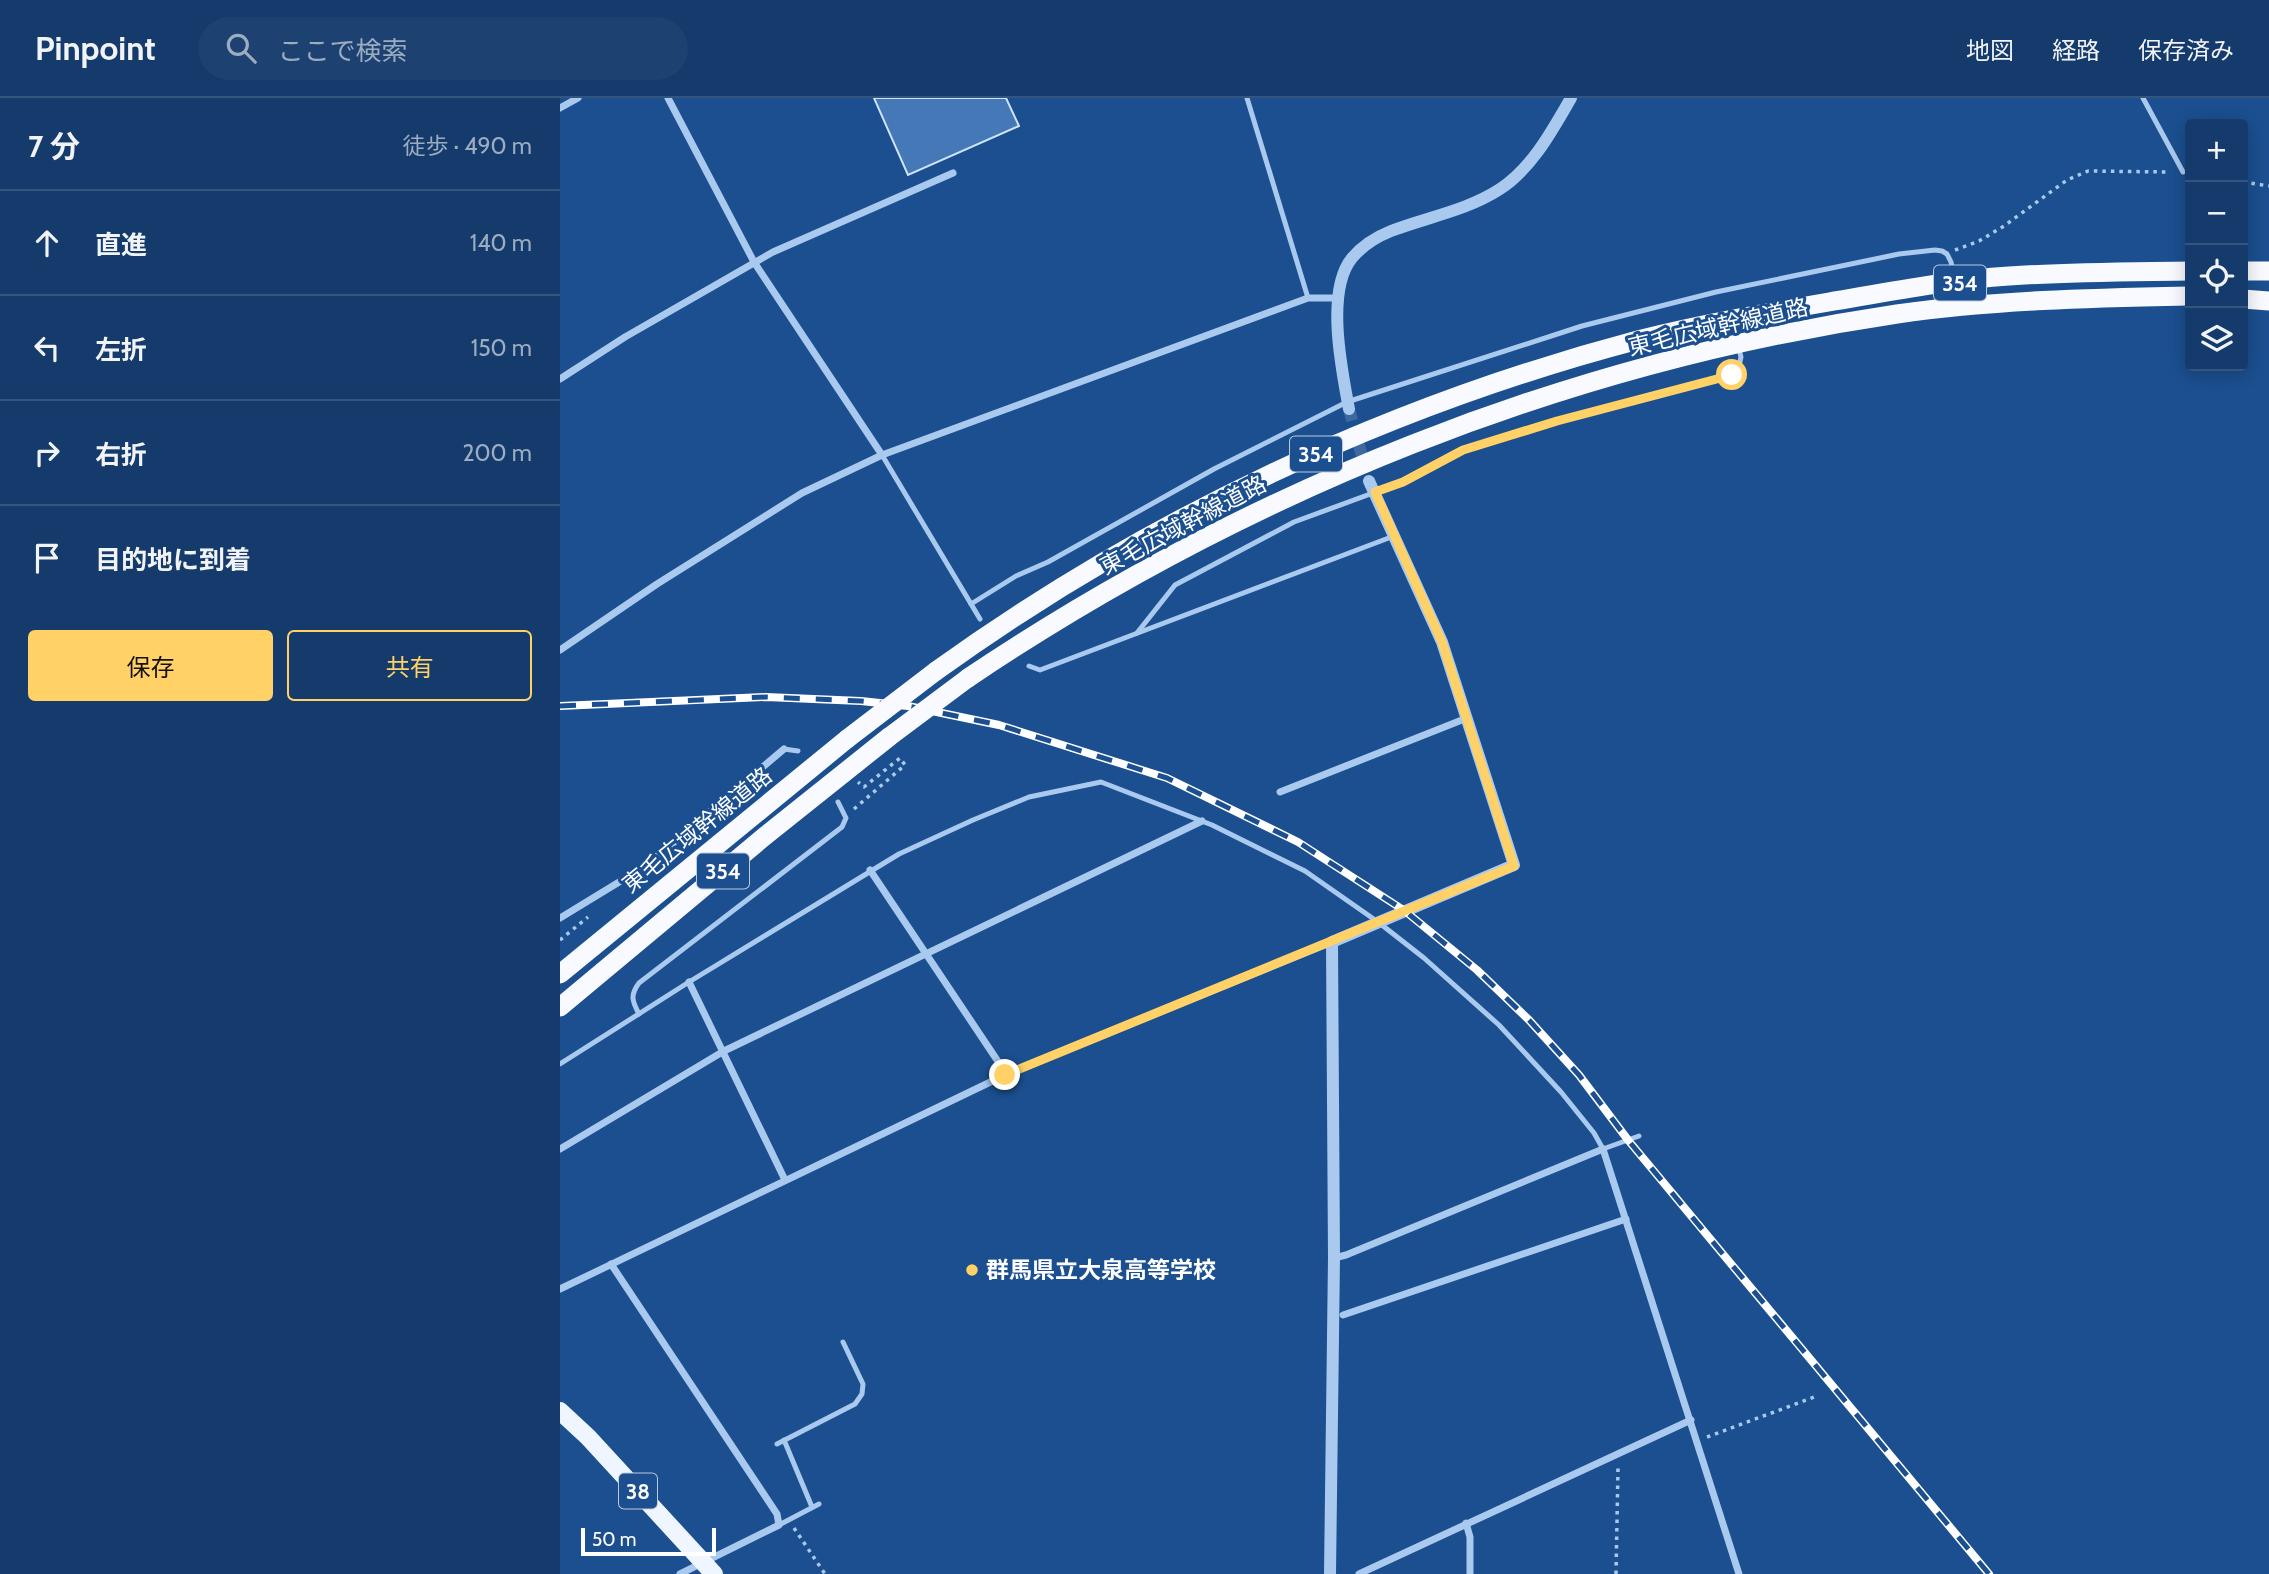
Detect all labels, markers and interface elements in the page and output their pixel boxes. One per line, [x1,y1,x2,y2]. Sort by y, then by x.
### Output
search box [198,17,688,80]
text: Pinpoint [35,28,156,68]
icon: search [222,29,260,67]
text: ここで検索 [278,35,408,67]
text: 地図 [1966,36,2014,65]
text: 経路 [2052,36,2100,65]
text: 保存済み [2138,36,2234,65]
map controls [2185,119,2248,371]
button: + [2185,119,2248,182]
text: 7 分 [28,128,80,165]
text: 徒歩 · 490 m [402,132,532,160]
button: − [2185,182,2248,245]
icon: ahead [28,224,66,262]
text: 直進 [95,229,147,261]
text: 140 m [470,229,532,257]
button: locate [2185,245,2248,308]
road number: 354 [1934,266,1986,300]
street label: 東毛広域幹線道路 [1625,293,1811,361]
button: layers [2185,308,2248,371]
icon: left [28,329,66,367]
text: 左折 [95,334,147,366]
text: 150 m [471,334,532,362]
route start [1716,359,1747,390]
icon: right [28,434,66,472]
road number: 354 [1290,436,1342,472]
text: 右折 [95,439,147,471]
text: 200 m [462,439,532,467]
street label: 東毛広域幹線道路 [1095,469,1271,581]
icon: arrive [28,539,66,577]
text: 目的地に到着 [95,544,251,576]
button: 保存 [28,630,273,701]
button: 共有 [287,630,532,701]
street label: 東毛広域幹線道路 [617,761,777,899]
road number: 354 [697,854,749,888]
route end [989,1059,1020,1090]
place label: 群馬県立大泉高等学校 [986,1256,1216,1284]
marker: 群馬県立大泉高等学校 [964,1262,980,1278]
road number: 38 [619,1474,657,1508]
scale bar [581,1525,716,1557]
text: 50 m [592,1528,636,1551]

